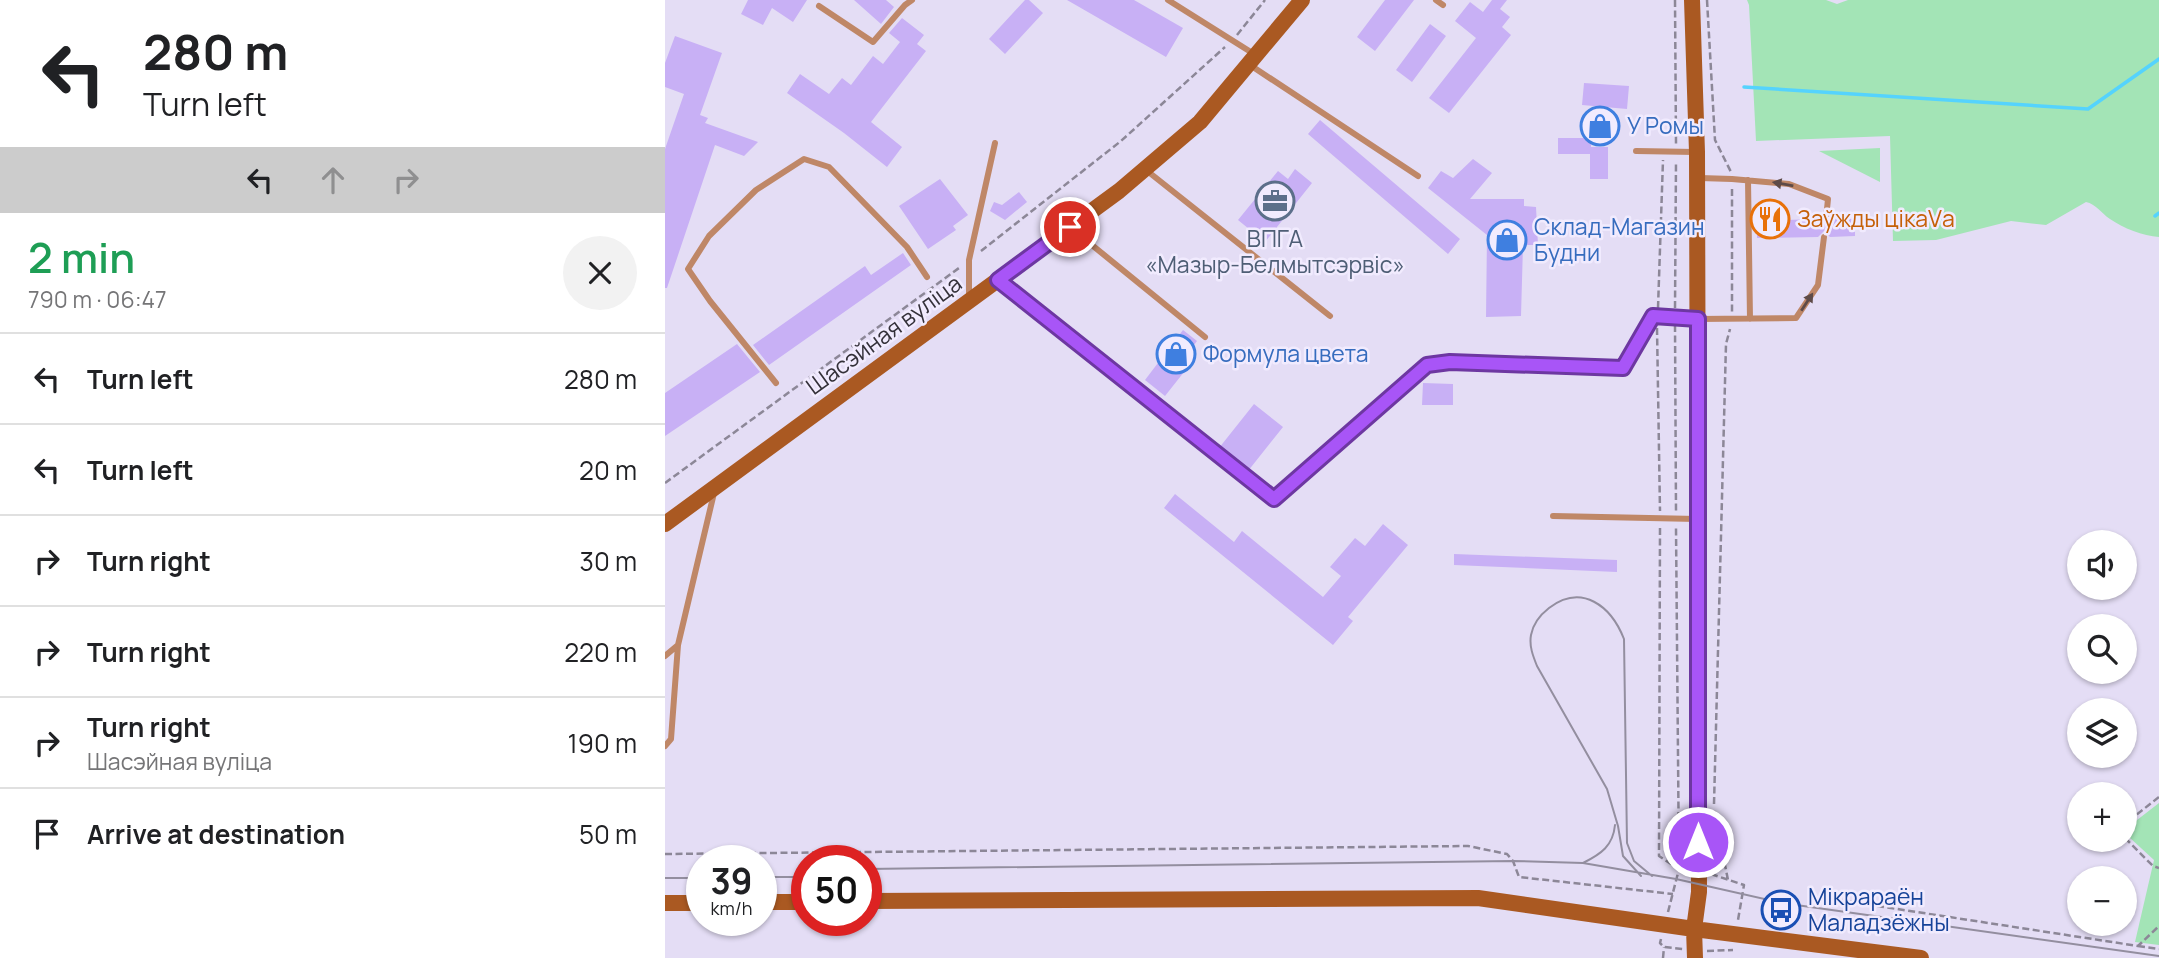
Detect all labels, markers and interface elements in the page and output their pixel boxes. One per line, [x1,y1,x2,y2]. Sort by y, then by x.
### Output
text: 280 m [143,18,288,85]
icon: left [28,28,119,119]
text: Turn left [143,82,267,126]
shop icon: У Ромы [1579,105,1621,147]
place label: У Ромы [1627,109,1704,141]
icon: left [241,161,279,199]
icon: ahead [314,161,352,199]
icon: right [387,161,425,199]
one-way arrow [1772,178,1794,189]
office icon: ВПГА «Мазыр-Белмытсэрвіс» [1254,180,1296,222]
pin [1040,197,1100,257]
restaurant icon: Заўжды цікаVа [1749,198,1791,240]
place label: Заўжды цікаVа [1797,202,1955,234]
icon: arrive [1051,208,1089,246]
place label: Склад-Магазин Будни [1534,210,1705,268]
shop icon: Склад-Магазин Будни [1486,219,1528,261]
place label: ВПГА «Мазыр-Белмытсэрвіс» [1145,222,1405,280]
text: 2 min [28,228,135,286]
button: close [563,236,637,310]
street label: Шасэйная вуліца [799,267,968,402]
text: 790 m · 06:47 [28,283,167,315]
one-way arrow [1800,293,1813,312]
shop icon: Формула цвета [1155,333,1197,375]
place label: Формула цвета [1203,337,1369,369]
icon: left [28,360,66,398]
text: Turn left [87,361,194,397]
text: 280 m [564,361,637,397]
icon: left [28,451,66,489]
text: Turn left [87,452,194,488]
text: 20 m [579,452,637,488]
map controls [2067,530,2137,936]
button: sound [2067,530,2137,600]
icon: right [28,542,66,580]
text: Turn right [87,543,211,579]
text: 30 m [580,543,637,579]
button: search [2067,614,2137,684]
icon: right [28,633,66,671]
text: Turn right [87,634,211,670]
text: 220 m [564,634,637,670]
button: layers [2067,698,2137,768]
text: Turn right [87,709,211,745]
icon: right [28,724,66,762]
text: 190 m [568,725,637,761]
text: Шасэйная вуліца [87,745,272,777]
button: + [2067,782,2137,852]
position arrow [1661,805,1735,879]
icon: arrive [28,815,66,853]
text: Arrive at destination [87,816,345,852]
text: 50 m [579,816,637,852]
speed limit sign: 50 [791,845,882,936]
text: 39 [710,857,753,905]
button: − [2067,866,2137,936]
place label: Мікрараён Маладзёжны [1808,880,1950,938]
bus stop icon: Мікрараён Маладзёжны [1760,889,1802,931]
text: km/h [711,896,752,920]

